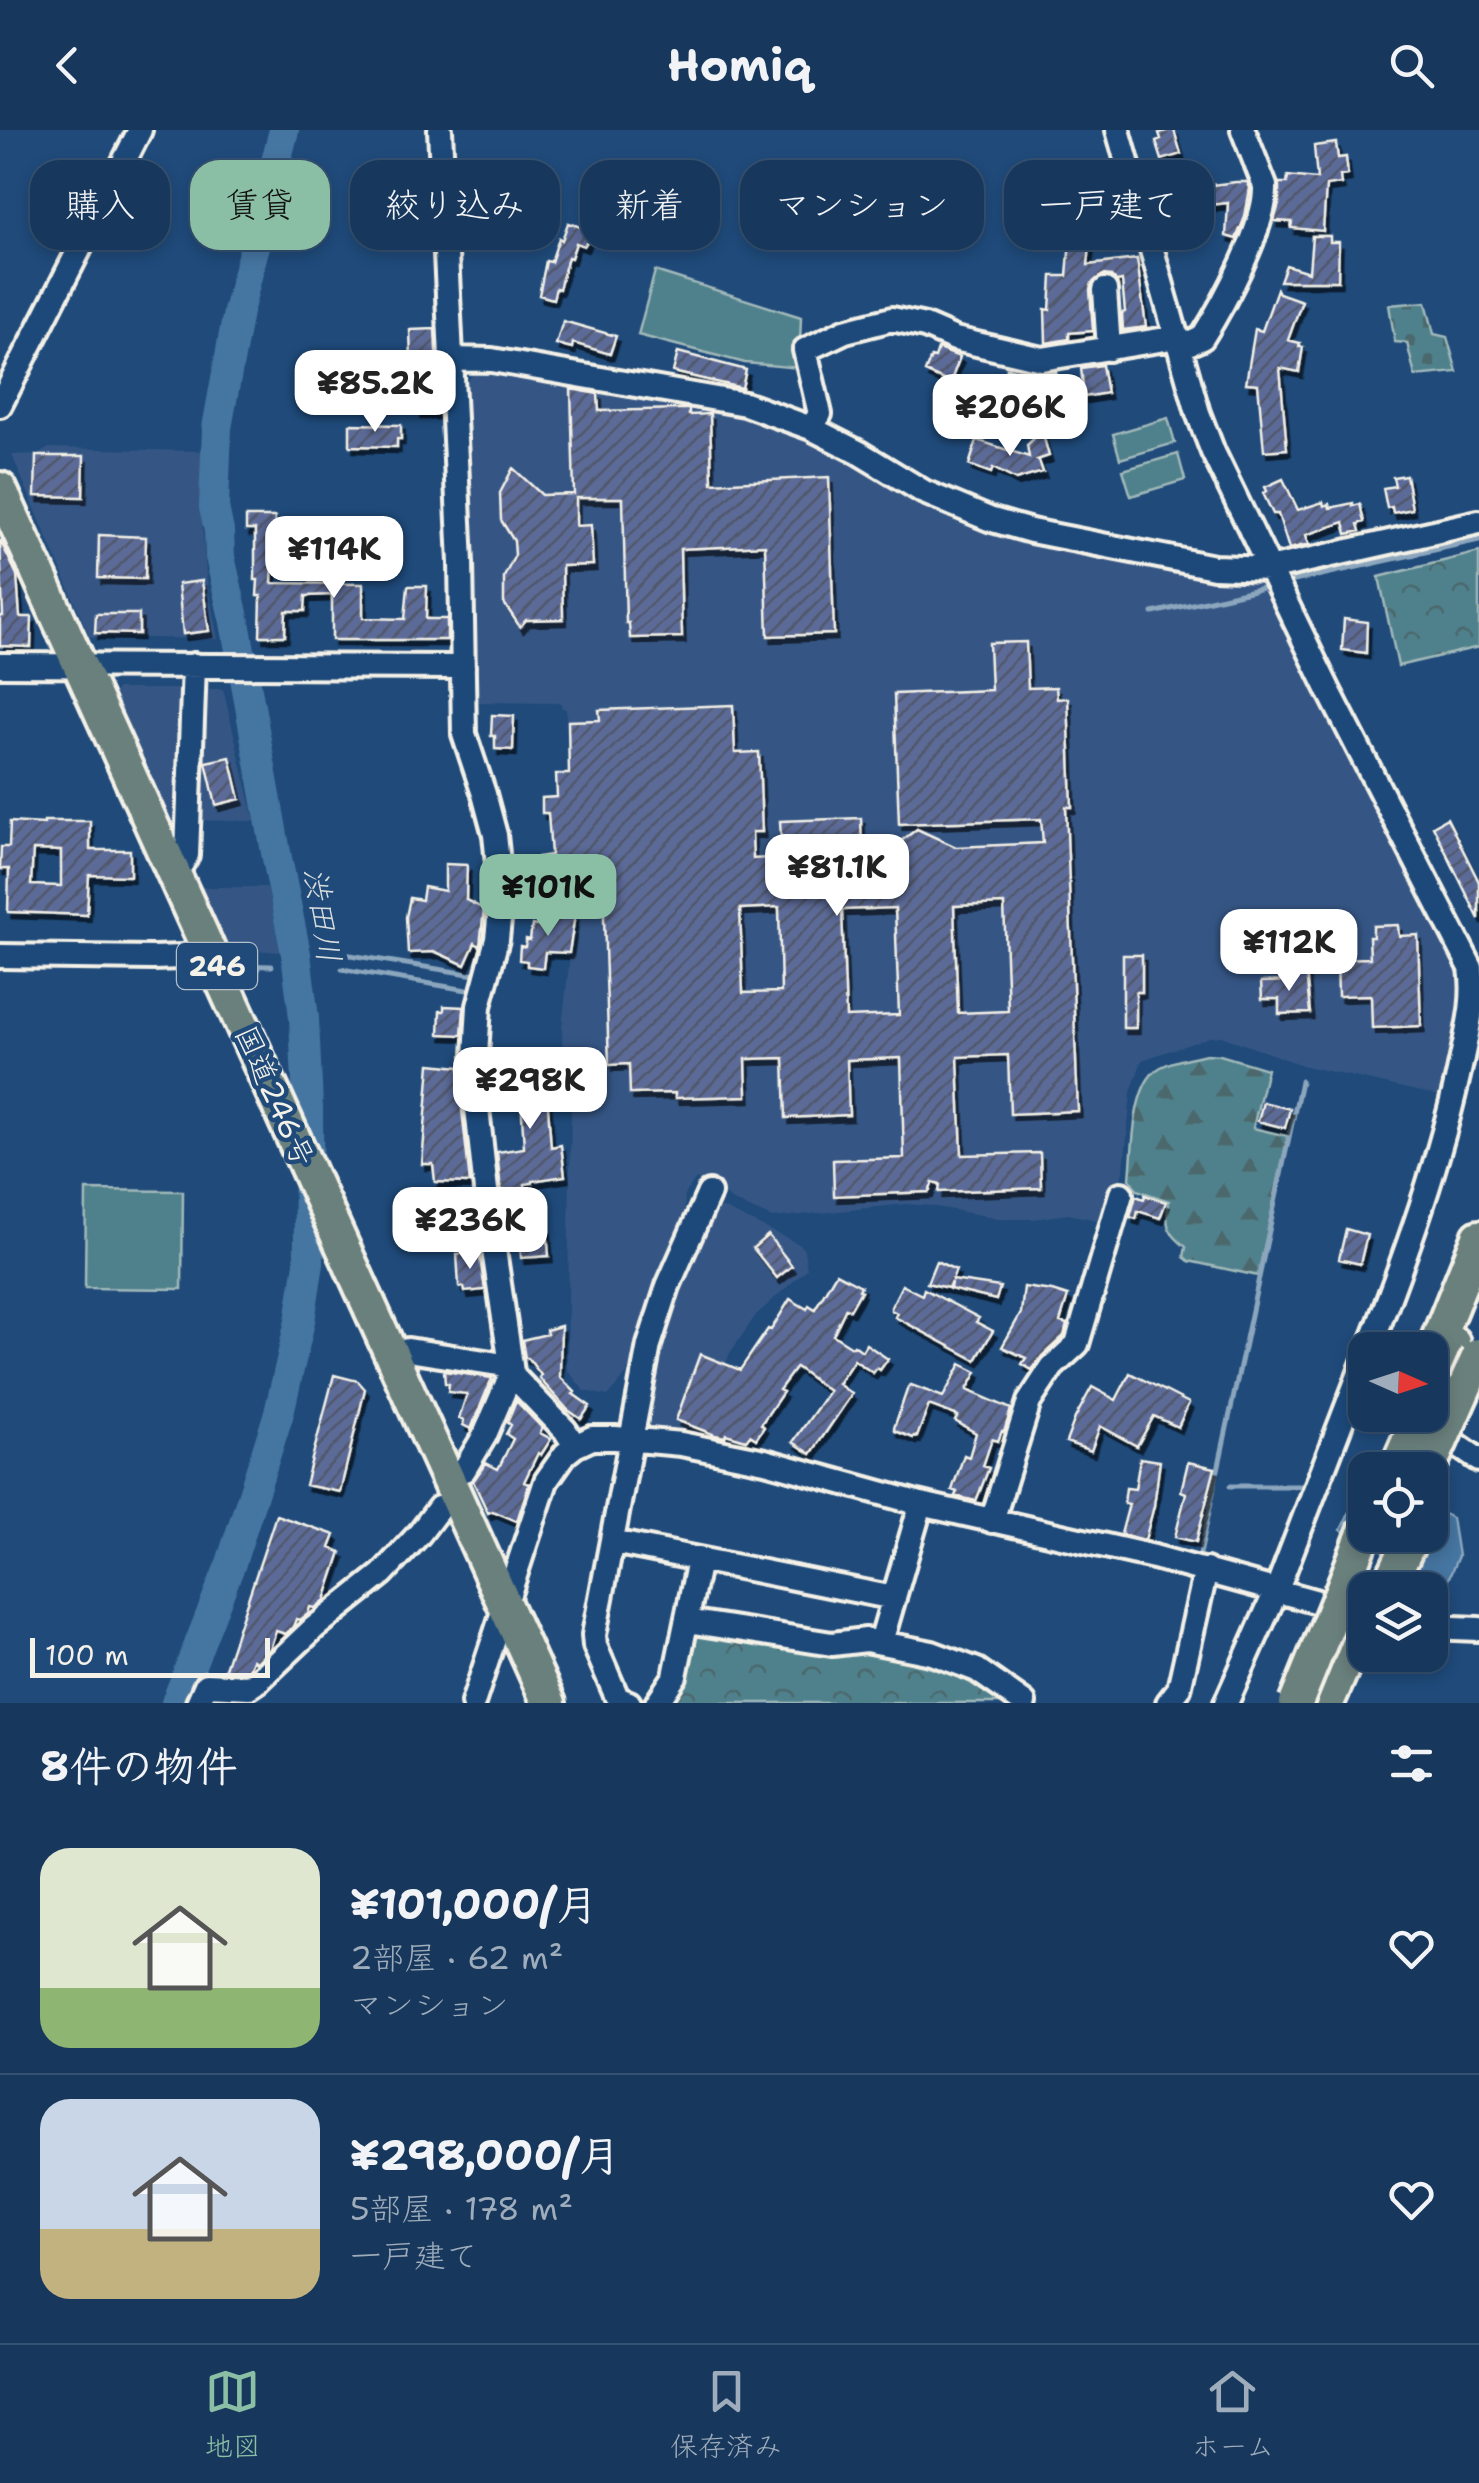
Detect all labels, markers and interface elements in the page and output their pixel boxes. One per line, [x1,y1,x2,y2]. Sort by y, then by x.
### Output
text: Homiq [667,35,812,95]
icon: back [40,38,95,93]
icon: search [1384,38,1439,93]
chip: 購入 [30,160,170,250]
chip: 賃貸 [190,160,330,250]
chip: 絞り込み [350,160,560,250]
chip: 新着 [580,160,720,250]
chip: マンション [740,160,984,250]
chip: 一戸建て [1004,160,1214,250]
pin: ¥85.2K [294,350,456,435]
text: ¥85.2K [317,361,433,404]
pin: ¥206K [940,374,1080,459]
text: ¥206K [955,385,1065,428]
pin: ¥114K [264,516,404,601]
text: ¥114K [287,527,381,570]
pin: ¥81.1K [756,834,918,919]
text: ¥81.1K [787,845,887,888]
pin: ¥101K [478,854,618,939]
water label: 渋田川 [294,864,352,966]
text: ¥101K [501,865,595,908]
pin: ¥112K [1219,909,1359,994]
text: ¥112K [1242,920,1336,963]
road number: 246 [177,943,257,989]
street label: 国道246号 [226,1019,324,1173]
pin: ¥298K [460,1047,600,1132]
text: ¥298K [475,1058,585,1101]
pin: ¥236K [400,1187,540,1272]
text: ¥236K [414,1198,526,1241]
north arrow [1348,1332,1448,1432]
map controls [1348,1332,1448,1672]
button: locate [1348,1452,1448,1552]
button: layers [1348,1572,1448,1672]
scale bar [30,1633,270,1678]
text: 100 m [45,1636,129,1674]
icon: filters [1384,1736,1439,1791]
text: 8件の物件 [40,1738,237,1794]
text: ¥101,000/月 [350,1876,598,1932]
icon: home [120,1888,240,2008]
icon: heart [1384,1921,1439,1976]
text: 2部屋 · 62 m² [350,1936,563,1979]
text: マンション [350,1983,509,2026]
text: ¥298,000/月 [350,2127,621,2183]
icon: home [120,2139,240,2259]
icon: heart [1384,2172,1439,2227]
text: 5部屋 · 178 m² [350,2187,573,2230]
text: 一戸建て [350,2234,478,2277]
tab: 地図 [205,2364,261,2465]
tab: 保存済み [670,2364,782,2465]
tab: ホーム [1191,2364,1274,2465]

